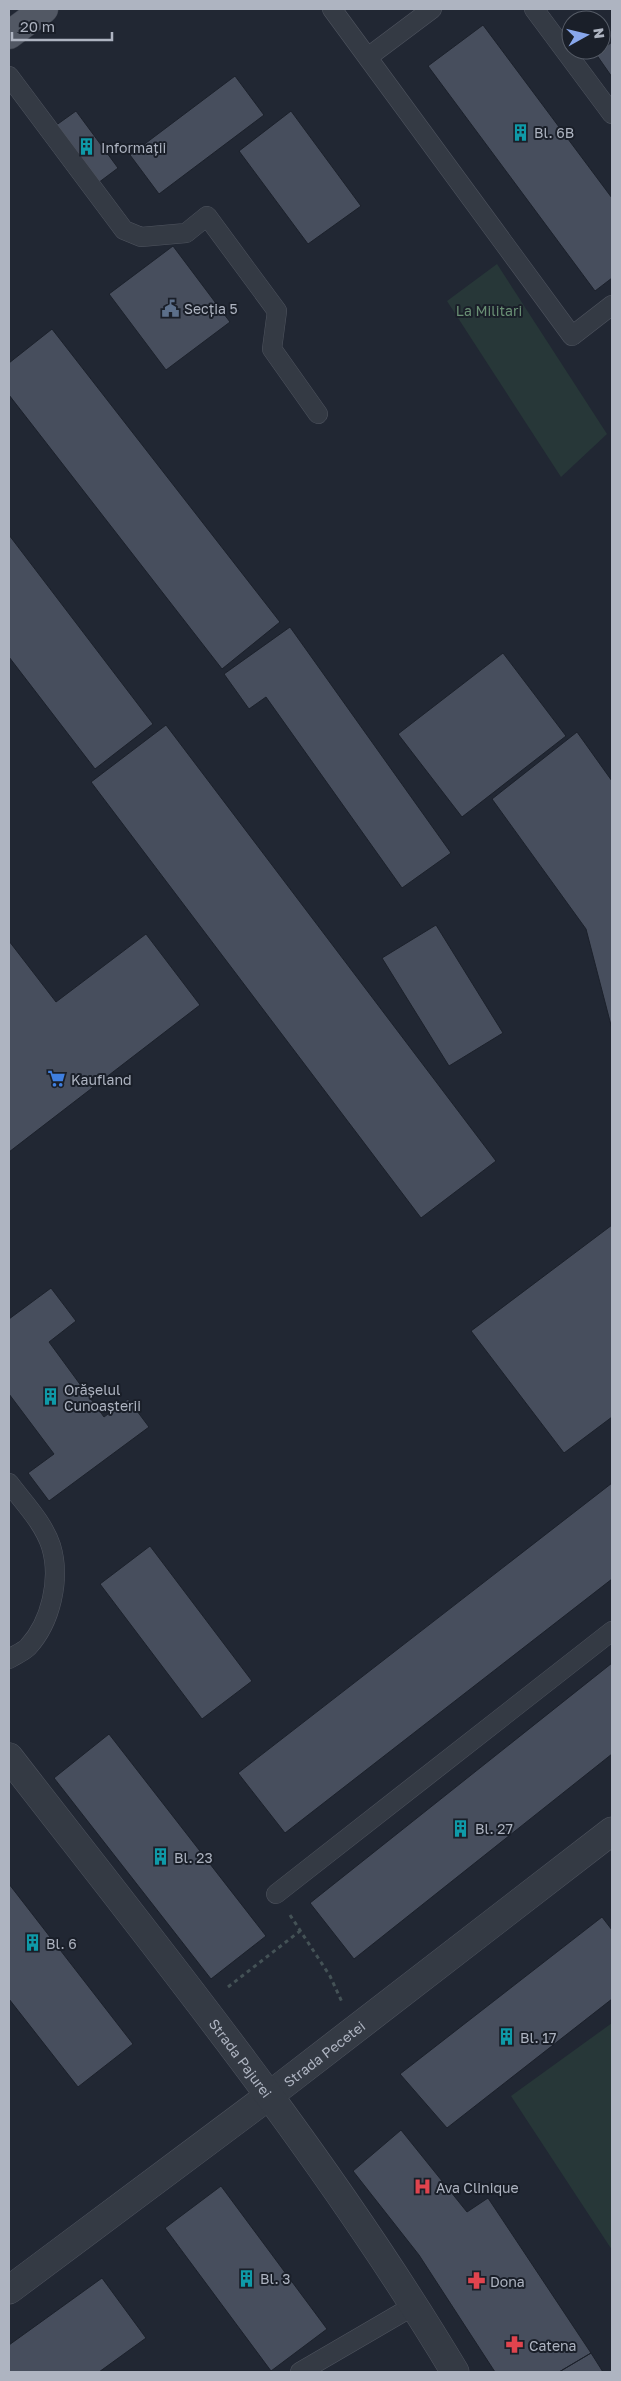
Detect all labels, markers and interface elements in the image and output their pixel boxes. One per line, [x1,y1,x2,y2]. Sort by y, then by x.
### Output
scale bar [12,10,112,42]
north arrow [561,10,611,60]
text: 20 m [20,17,55,35]
text: N [590,27,609,40]
building icon: Bl. 6B [510,122,530,142]
place label: Bl. 6B [534,124,574,141]
building icon: Informații [77,137,97,157]
place label: Informații [101,139,166,156]
public building icon: Secția 5 [160,298,180,318]
place label: Secția 5 [184,300,238,317]
park label: La Militari [456,302,522,319]
supermarket icon: Kaufland [47,1069,67,1089]
place label: Kaufland [71,1071,132,1088]
place label: Orășelul Cunoașterii [64,1381,141,1414]
building icon: Orășelul Cunoașterii [40,1387,60,1407]
building icon: Bl. 27 [451,1818,471,1838]
place label: Bl. 27 [475,1820,513,1837]
building icon: Bl. 23 [150,1847,170,1867]
place label: Bl. 23 [174,1849,213,1866]
building icon: Bl. 6 [22,1933,42,1953]
place label: Bl. 6 [46,1935,77,1952]
street label: Strada Pajurei [206,2015,276,2101]
street label: Strada Pecetei [280,2017,368,2090]
building icon: Bl. 17 [496,2027,516,2047]
place label: Bl. 17 [520,2029,556,2046]
hospital icon: Ava Clinique [412,2177,432,2197]
place label: Ava Clinique [436,2179,519,2196]
building icon: Bl. 3 [236,2268,256,2288]
place label: Bl. 3 [260,2270,290,2287]
pharmacy icon: Dona [466,2271,486,2291]
place label: Dona [490,2273,525,2290]
pharmacy icon: Catena [505,2335,525,2355]
place label: Catena [529,2337,577,2354]

